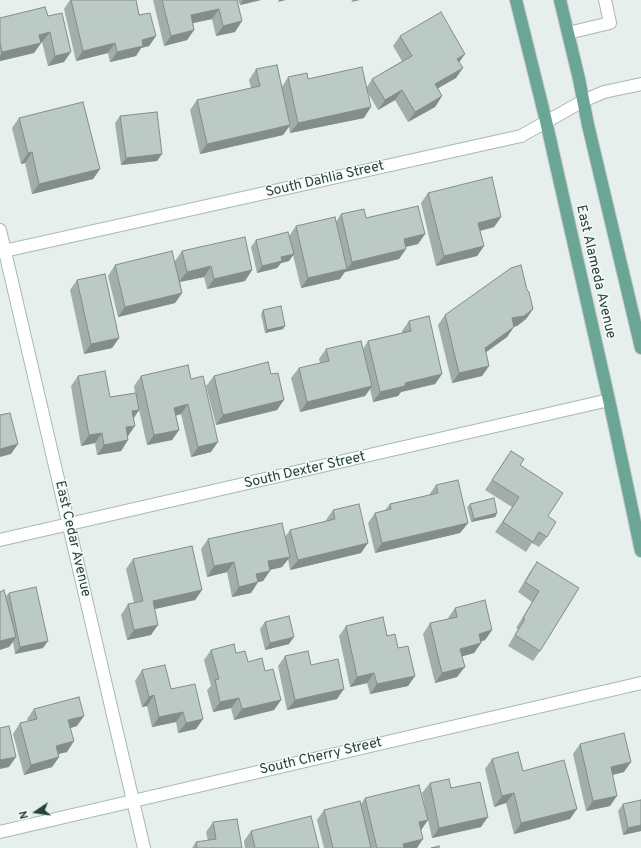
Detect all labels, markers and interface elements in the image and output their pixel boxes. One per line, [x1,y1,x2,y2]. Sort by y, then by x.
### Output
street label: South Dahlia Street [264,158,386,202]
street label: East Alameda Avenue [571,204,619,340]
street label: South Dexter Street [243,449,367,493]
street label: East Cedar Avenue [50,479,94,599]
street label: South Cherry Street [258,735,384,779]
north arrow [16,792,56,832]
text: N [17,809,32,820]

